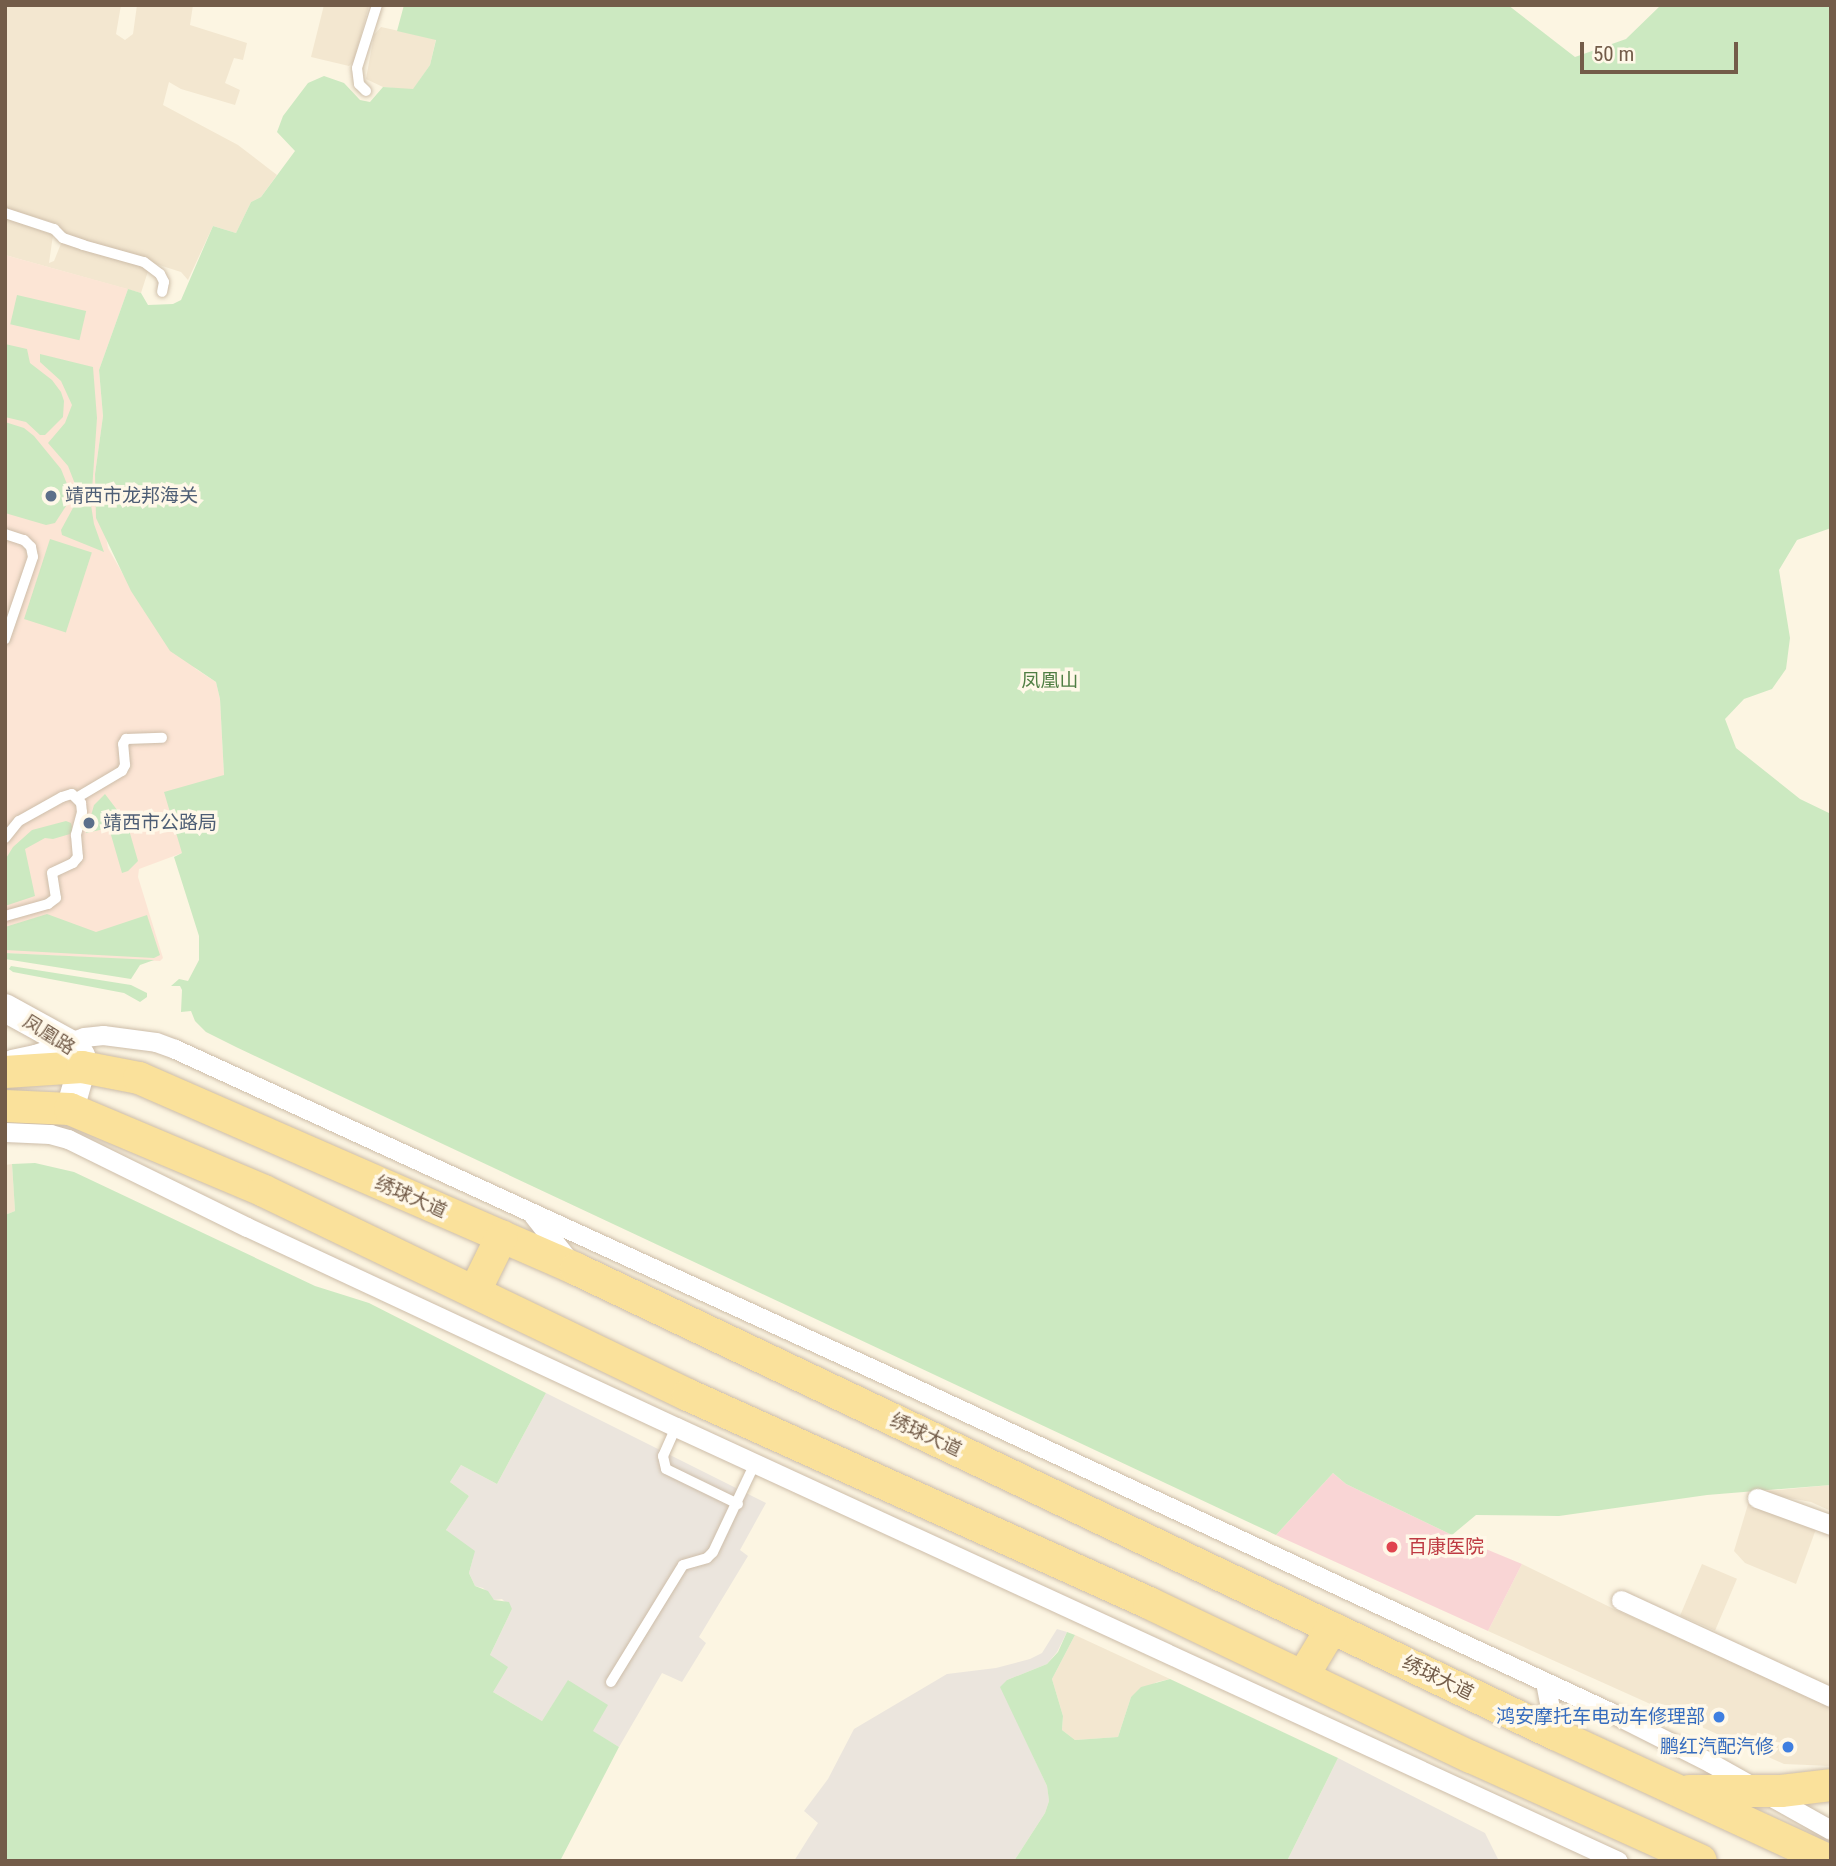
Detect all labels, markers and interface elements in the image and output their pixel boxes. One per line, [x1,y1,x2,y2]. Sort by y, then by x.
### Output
scale bar [1584,28,1742,72]
text: 50 m [1593,42,1634,66]
place label: 靖西市龙邦海关 [65,485,198,507]
marker: 靖西市龙邦海关 [43,488,59,504]
park label: 凤凰山 [1022,670,1078,692]
place label: 靖西市公路局 [103,812,217,834]
marker: 靖西市公路局 [81,815,97,831]
street label: 凤凰路 [19,1010,79,1060]
street label: 绣球大道 [372,1171,450,1223]
street label: 绣球大道 [887,1409,965,1461]
place label: 百康医院 [1408,1536,1484,1558]
marker: 百康医院 [1382,1537,1402,1557]
street label: 绣球大道 [1399,1651,1477,1705]
place label: 鸿安摩托车电动车修理部 [1496,1706,1705,1728]
marker: 鸿安摩托车电动车修理部 [1711,1709,1727,1725]
place label: 鹏红汽配汽修 [1660,1736,1774,1758]
marker: 鹏红汽配汽修 [1780,1739,1796,1755]

